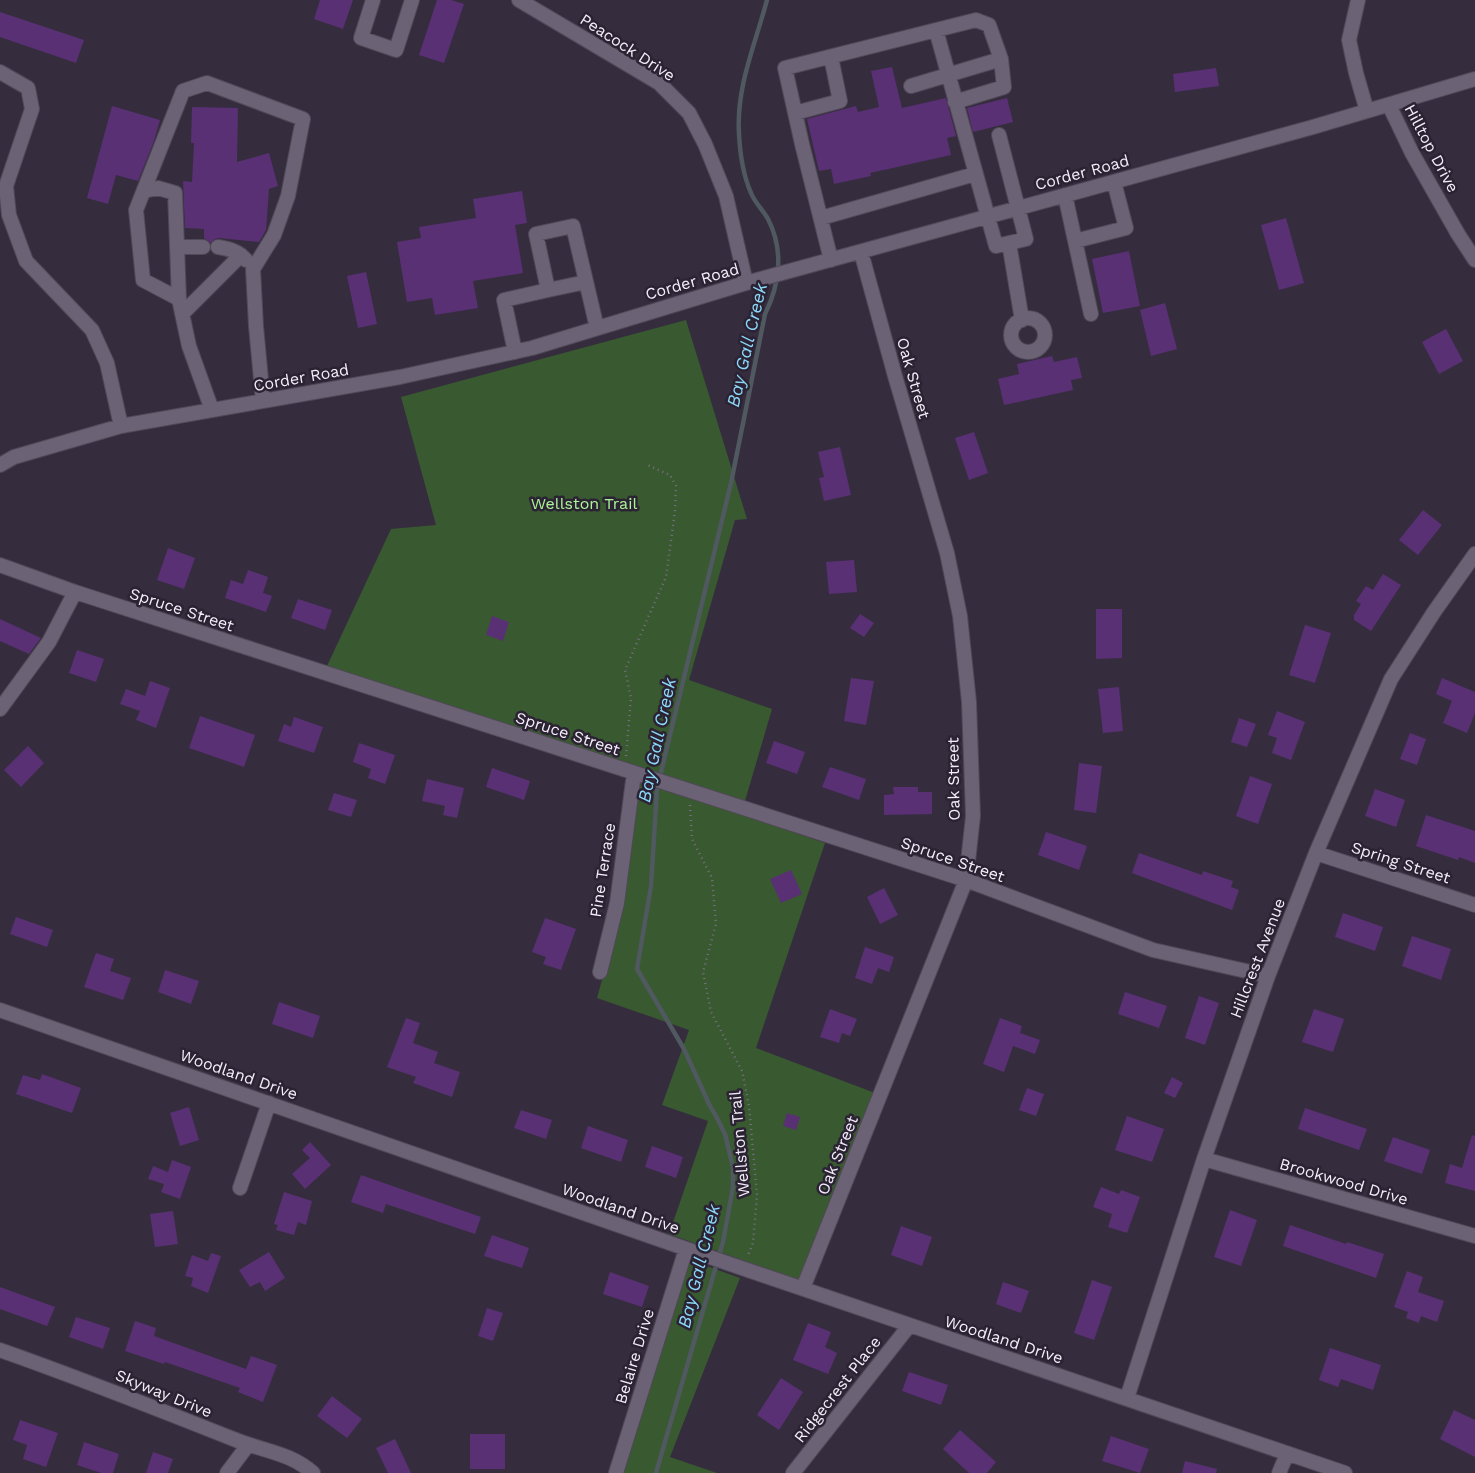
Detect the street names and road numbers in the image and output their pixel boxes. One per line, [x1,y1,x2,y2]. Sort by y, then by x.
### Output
street label: Peacock Drive [577,10,679,85]
street label: Hilltop Drive [1400,101,1463,196]
street label: Corder Road [1033,151,1131,194]
street label: Corder Road [643,259,741,304]
street label: Oak Street [893,335,934,421]
street label: Corder Road [252,360,350,395]
street label: Spruce Street [127,584,237,635]
street label: Spruce Street [513,708,623,759]
street label: Oak Street [943,737,964,821]
street label: Pine Terrace [586,821,619,919]
street label: Spruce Street [898,833,1007,886]
street label: Spring Street [1349,838,1453,888]
street label: Hillcrest Avenue [1226,896,1289,1021]
street label: Woodland Drive [177,1045,300,1104]
street label: Wellston Trail [725,1090,754,1198]
street label: Oak Street [813,1113,862,1197]
street label: Brookwood Drive [1278,1154,1410,1209]
street label: Woodland Drive [559,1179,682,1238]
street label: Belaire Drive [611,1306,658,1406]
street label: Woodland Drive [942,1311,1065,1368]
street label: Ridgecrest Place [790,1332,885,1446]
street label: Skyway Drive [113,1365,215,1421]

